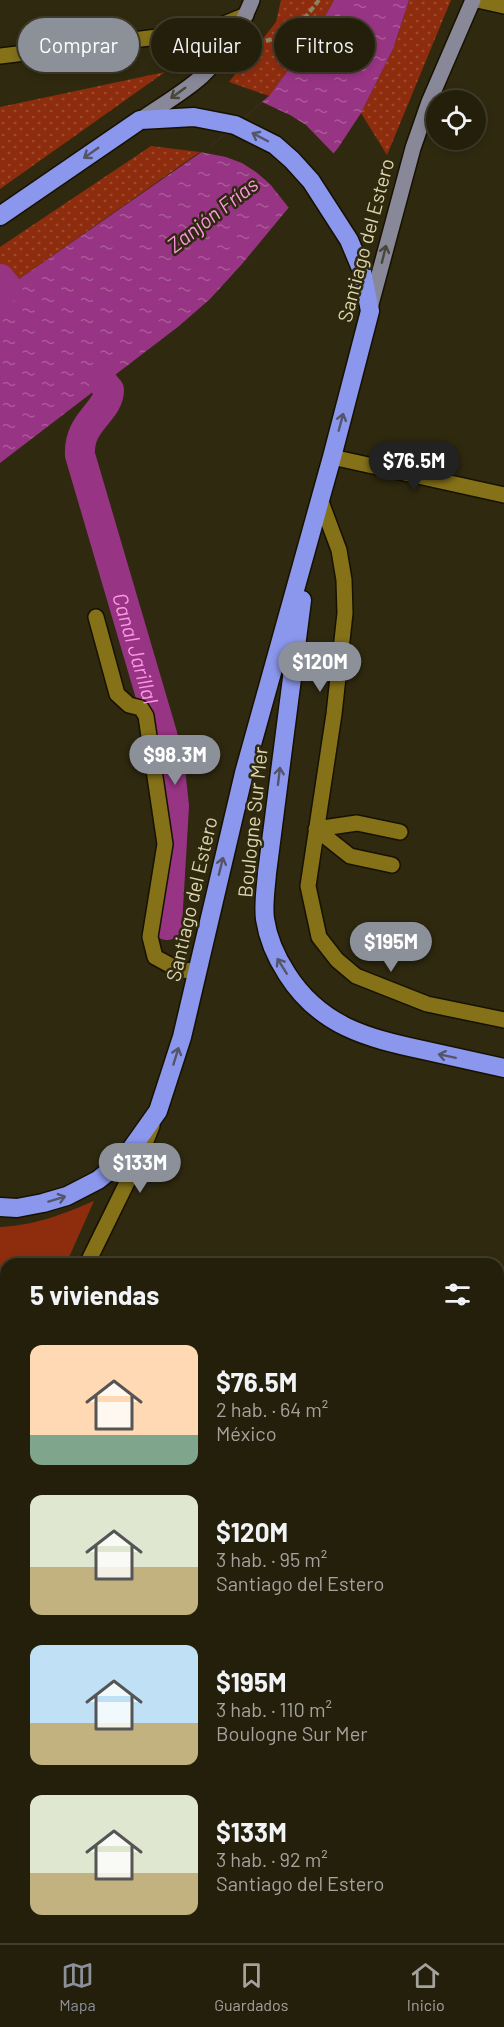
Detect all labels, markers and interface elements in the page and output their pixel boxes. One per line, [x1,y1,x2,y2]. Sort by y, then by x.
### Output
chip: Comprar [18,18,139,72]
chip: Alquilar [151,18,262,72]
chip: Filtros [274,18,375,72]
one-way arrow [170,87,186,99]
map controls [426,90,486,150]
button: locate [426,90,486,150]
one-way arrow [252,131,269,143]
one-way arrow [83,147,100,159]
street label: Santiago del Estero [332,156,398,324]
water label: Zanjón Frías [162,171,262,257]
one-way arrow [379,245,391,264]
one-way arrow [336,413,347,432]
pin: $76.5M [365,441,463,492]
text: $76.5M [383,448,445,472]
water label: Canal Jarillal [109,589,165,707]
pin: $120M [278,642,362,693]
text: $120M [292,649,348,673]
pin: $98.3M [126,735,224,786]
text: $98.3M [143,742,207,766]
street label: Boulogne Sur Mer [232,745,272,899]
one-way arrow [274,766,285,786]
street label: Santiago del Estero [160,814,222,984]
one-way arrow [216,857,228,876]
pin: $195M [349,922,433,973]
text: $195M [364,929,418,953]
one-way arrow [276,958,288,975]
one-way arrow [172,1047,183,1066]
one-way arrow [438,1049,457,1061]
pin: $133M [98,1143,182,1194]
text: $133M [113,1150,167,1174]
one-way arrow [47,1193,66,1204]
icon: filters [441,1278,474,1311]
text: 5 viviendas [30,1279,159,1310]
text: $76.5M [216,1366,297,1397]
icon: home [78,1369,150,1441]
text: 2 hab. · 64 m² [216,1397,328,1421]
text: México [216,1421,277,1445]
text: $120M [216,1516,288,1547]
icon: home [78,1519,150,1591]
text: 3 hab. · 95 m² [216,1547,327,1571]
text: Santiago del Estero [216,1571,384,1595]
text: $195M [216,1666,287,1697]
icon: home [78,1669,150,1741]
text: 3 hab. · 110 m² [216,1697,332,1721]
text: Boulogne Sur Mer [216,1721,368,1745]
text: $133M [216,1816,287,1847]
icon: home [78,1819,150,1891]
text: 3 hab. · 92 m² [216,1847,328,1871]
text: Santiago del Estero [216,1871,384,1895]
tab: Mapa [59,1959,96,2014]
tab: Guardados [214,1959,289,2014]
tab: Inicio [407,1959,445,2014]

